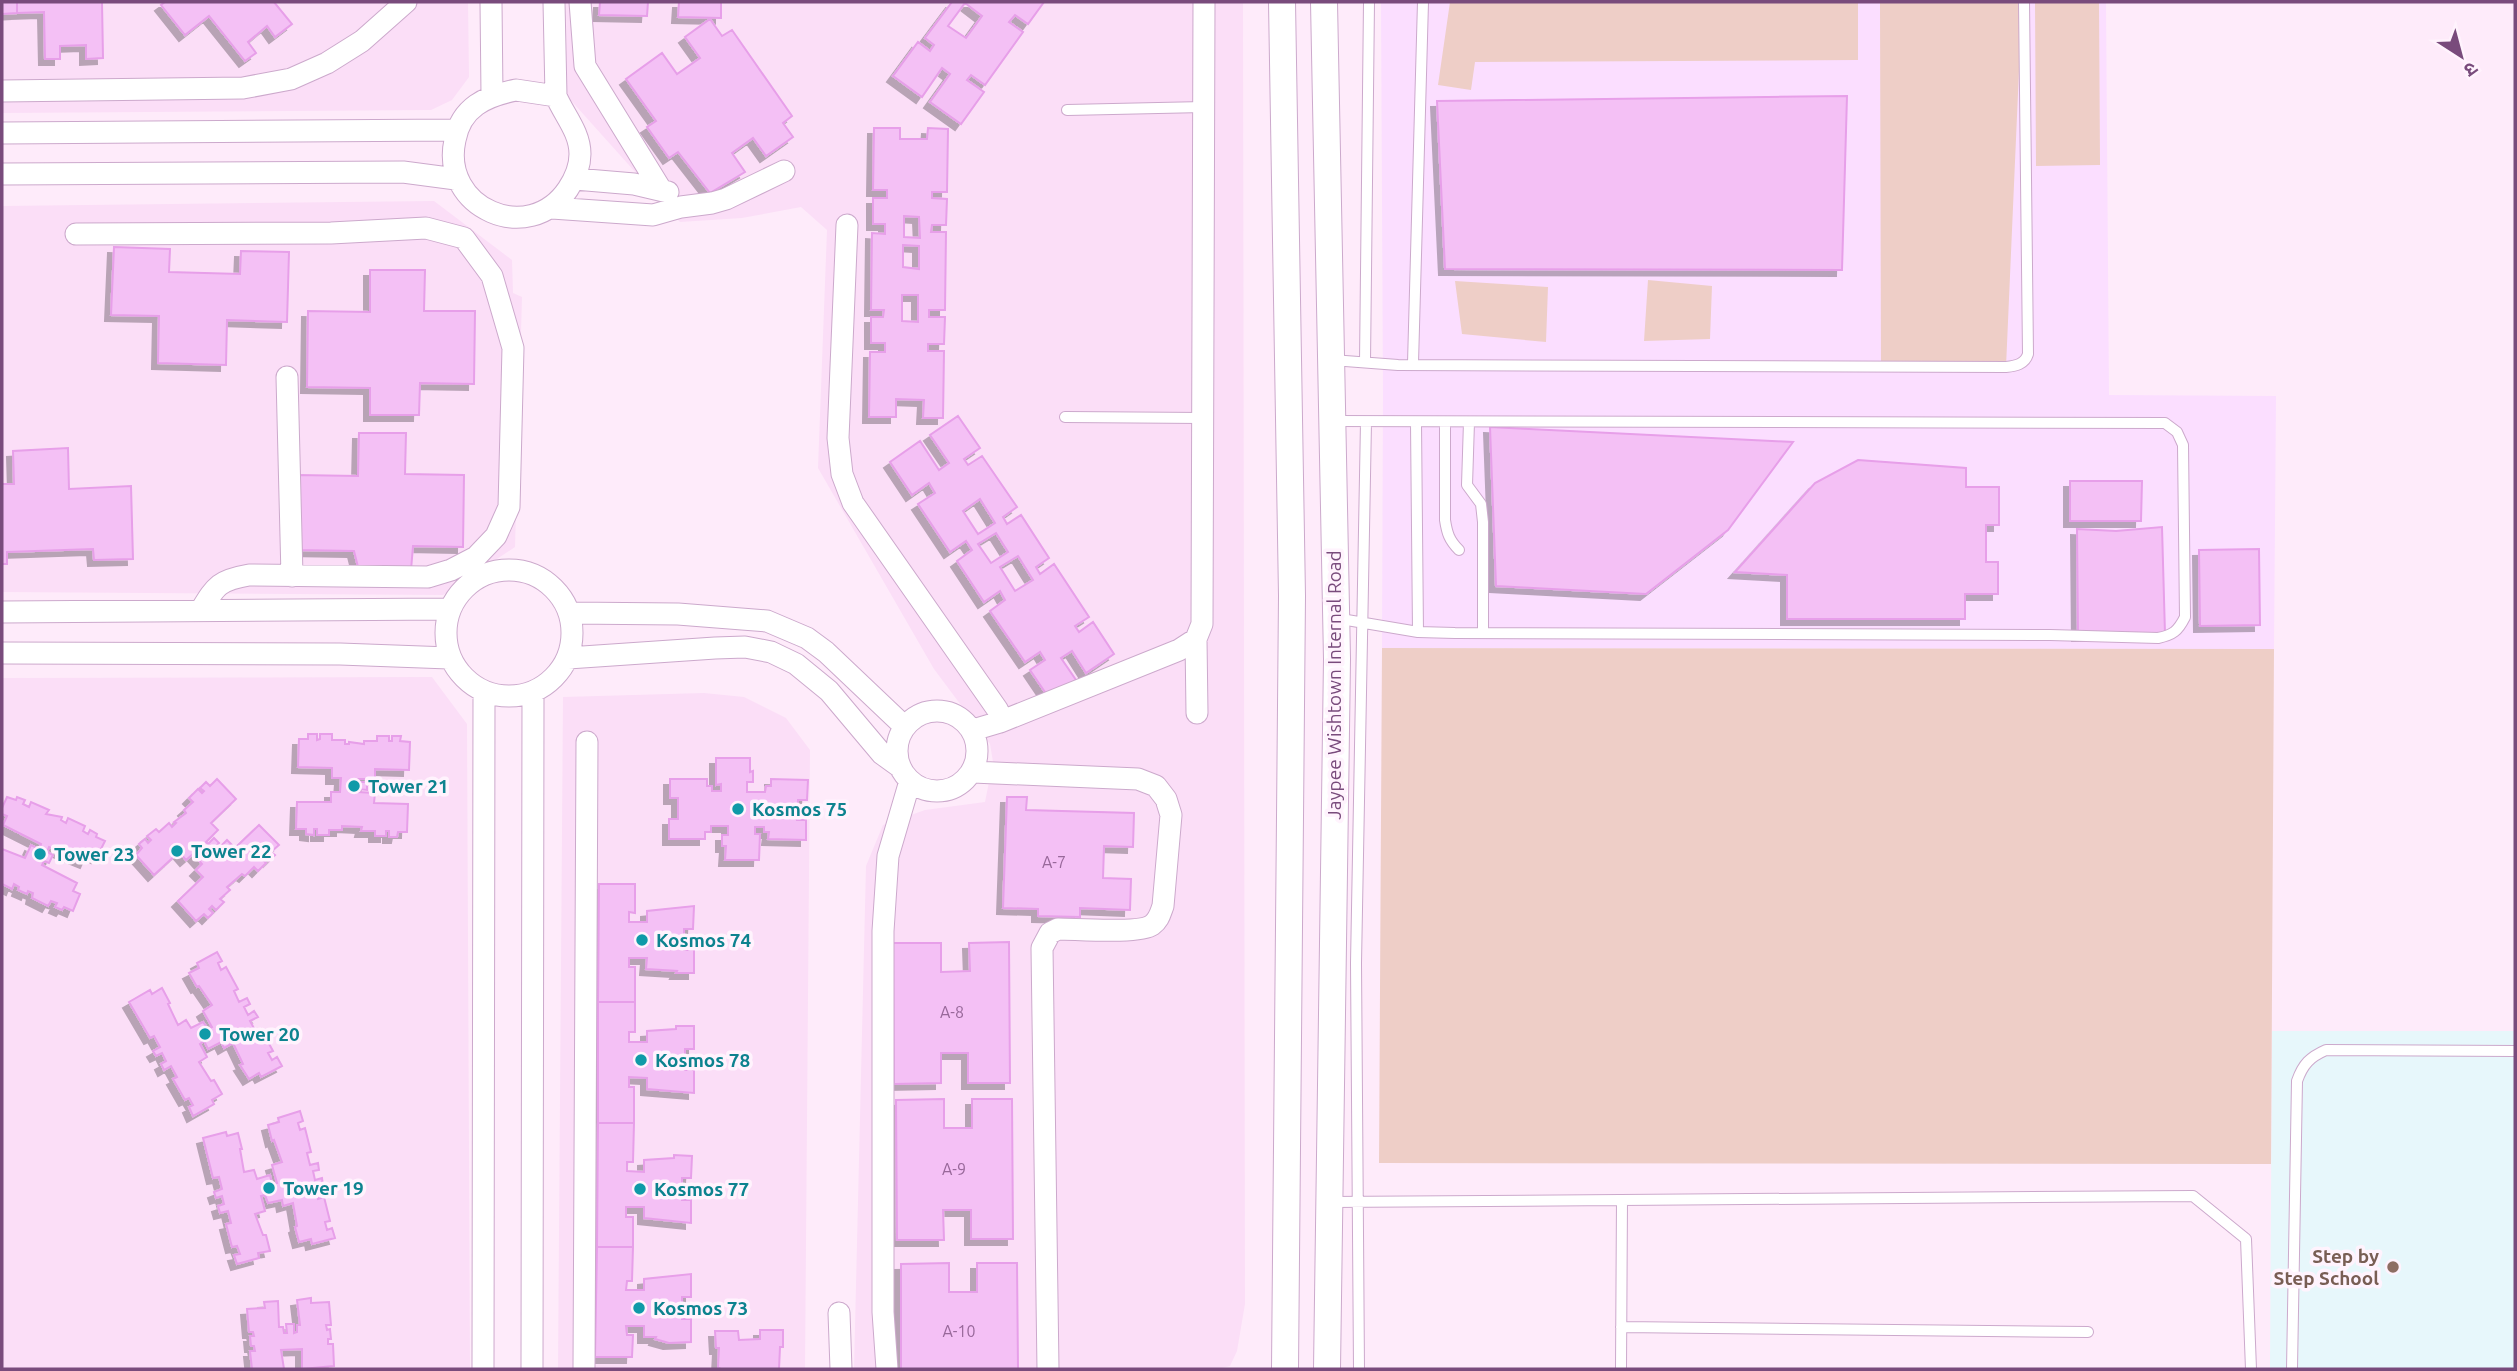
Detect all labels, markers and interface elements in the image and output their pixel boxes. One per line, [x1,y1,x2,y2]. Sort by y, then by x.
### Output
north arrow [2426,21,2496,91]
text: उ [2459,58,2482,82]
street label: Jaypee Wishtown Internal Road [1323,550,1345,820]
place label: Tower 21 [368,775,449,797]
marker: Tower 21 [346,778,362,794]
place label: Kosmos 75 [752,798,847,820]
marker: Kosmos 75 [730,801,746,817]
place label: Tower 22 [191,840,272,862]
place label: Tower 23 [54,843,135,865]
marker: Tower 22 [169,843,185,859]
marker: Tower 23 [32,846,48,862]
house number: A-7 [1042,853,1066,871]
place label: Kosmos 74 [656,929,751,951]
marker: Kosmos 74 [634,932,650,948]
house number: A-8 [940,1003,964,1021]
place label: Tower 20 [219,1023,300,1045]
marker: Tower 20 [197,1026,213,1042]
place label: Kosmos 78 [655,1049,750,1071]
marker: Kosmos 78 [633,1052,649,1068]
house number: A-9 [942,1160,966,1178]
place label: Tower 19 [283,1177,364,1199]
place label: Kosmos 77 [654,1178,749,1200]
marker: Tower 19 [261,1180,277,1196]
marker: Kosmos 77 [632,1181,648,1197]
place label: Step by Step School [2274,1245,2379,1289]
marker: Step by Step School [2385,1259,2401,1275]
place label: Kosmos 73 [653,1297,748,1319]
marker: Kosmos 73 [631,1300,647,1316]
house number: A-10 [942,1322,976,1340]

